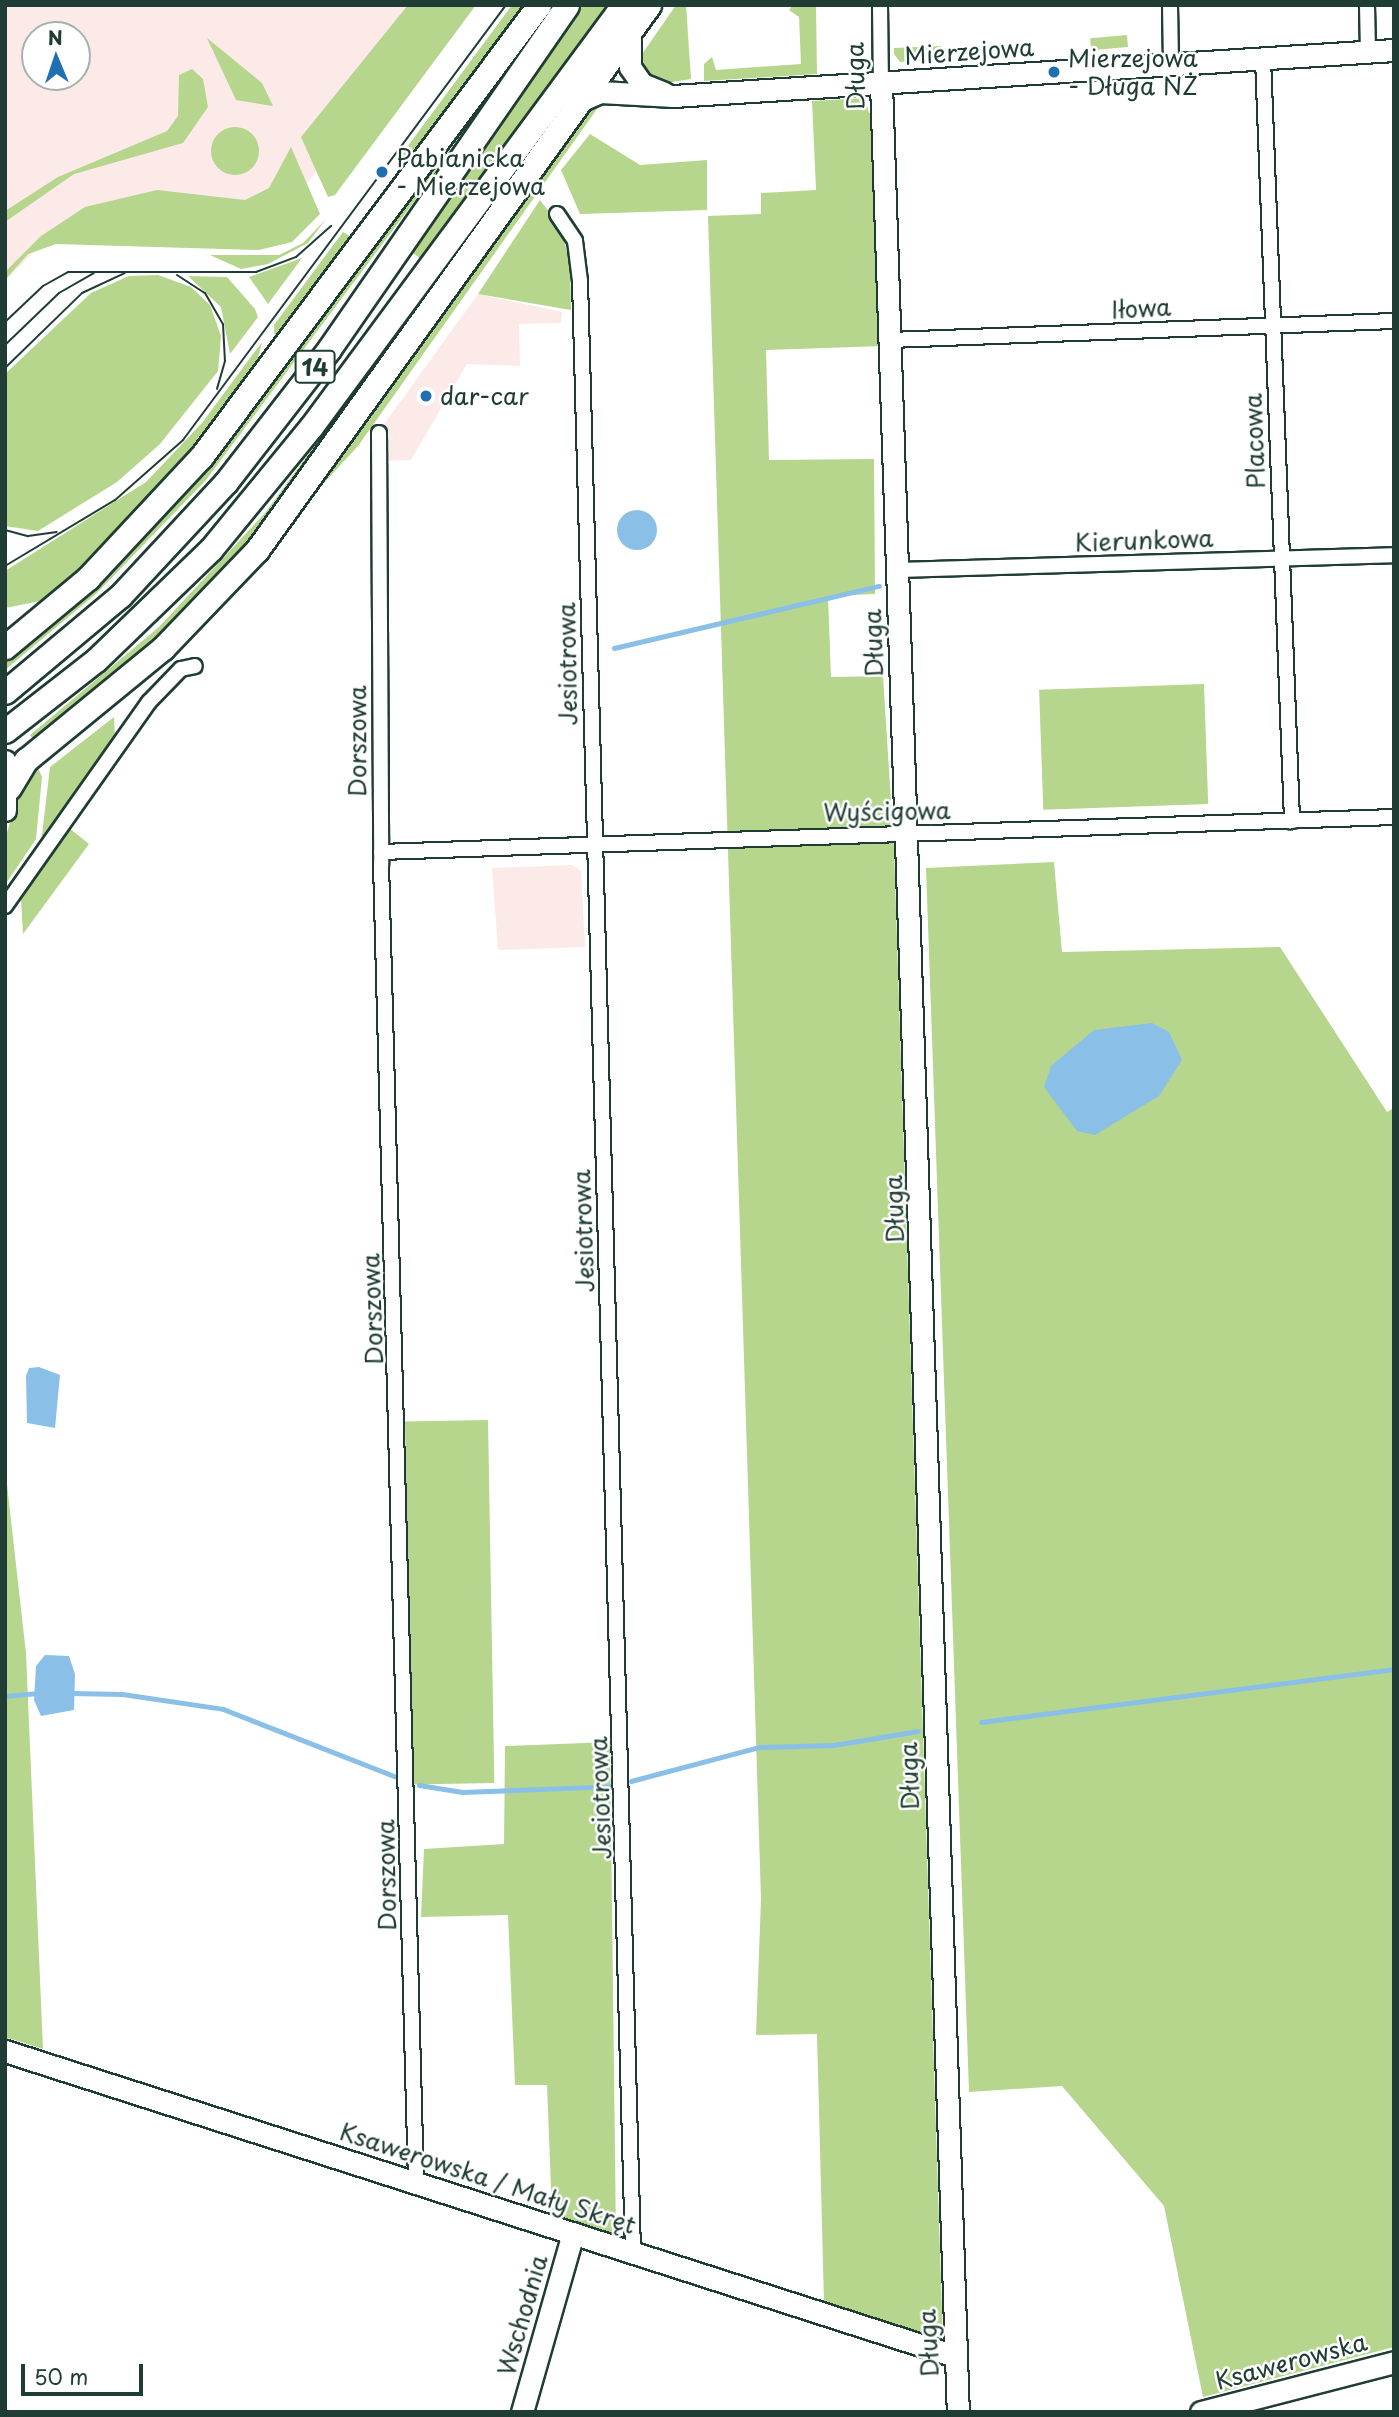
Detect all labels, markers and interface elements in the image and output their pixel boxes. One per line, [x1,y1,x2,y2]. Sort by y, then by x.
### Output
north arrow [21,21,91,91]
text: N [47,23,63,51]
street label: Mierzejowa [903,32,1035,70]
street label: Długa [840,42,870,110]
place label: Mierzejowa - Długa NŻ [1068,44,1198,100]
marker: Mierzejowa - Długa NŻ [1046,64,1062,80]
place label: Pabianicka - Mierzejowa [396,144,545,200]
marker: Pabianicka - Mierzejowa [374,164,390,180]
street label: Iłowa [1110,292,1172,324]
road number: 14 [294,348,336,386]
place label: dar-car [440,382,529,410]
marker: dar-car [418,388,434,404]
street label: Placowa [1238,393,1270,489]
street label: Kierunkowa [1074,523,1214,557]
street label: Jesiotrowa [552,602,582,726]
street label: Długa [857,609,889,677]
street label: Dorszowa [343,685,371,797]
street label: Wyścigowa [823,795,951,827]
street label: Jesiotrowa [566,1169,600,1293]
street label: Długa [878,1175,910,1243]
street label: Dorszowa [356,1253,388,1365]
street label: Jesiotrowa [583,1736,617,1860]
street label: Długa [893,1742,925,1810]
street label: Dorszowa [371,1819,401,1931]
street label: Ksawerowska / Mały Skręt [336,2116,640,2240]
street label: Wschodnia [491,2251,553,2379]
street label: Długa [912,2308,944,2378]
street label: Ksawerowska [1212,2327,1370,2395]
scale bar [24,2350,147,2394]
text: 50 m [34,2360,88,2392]

